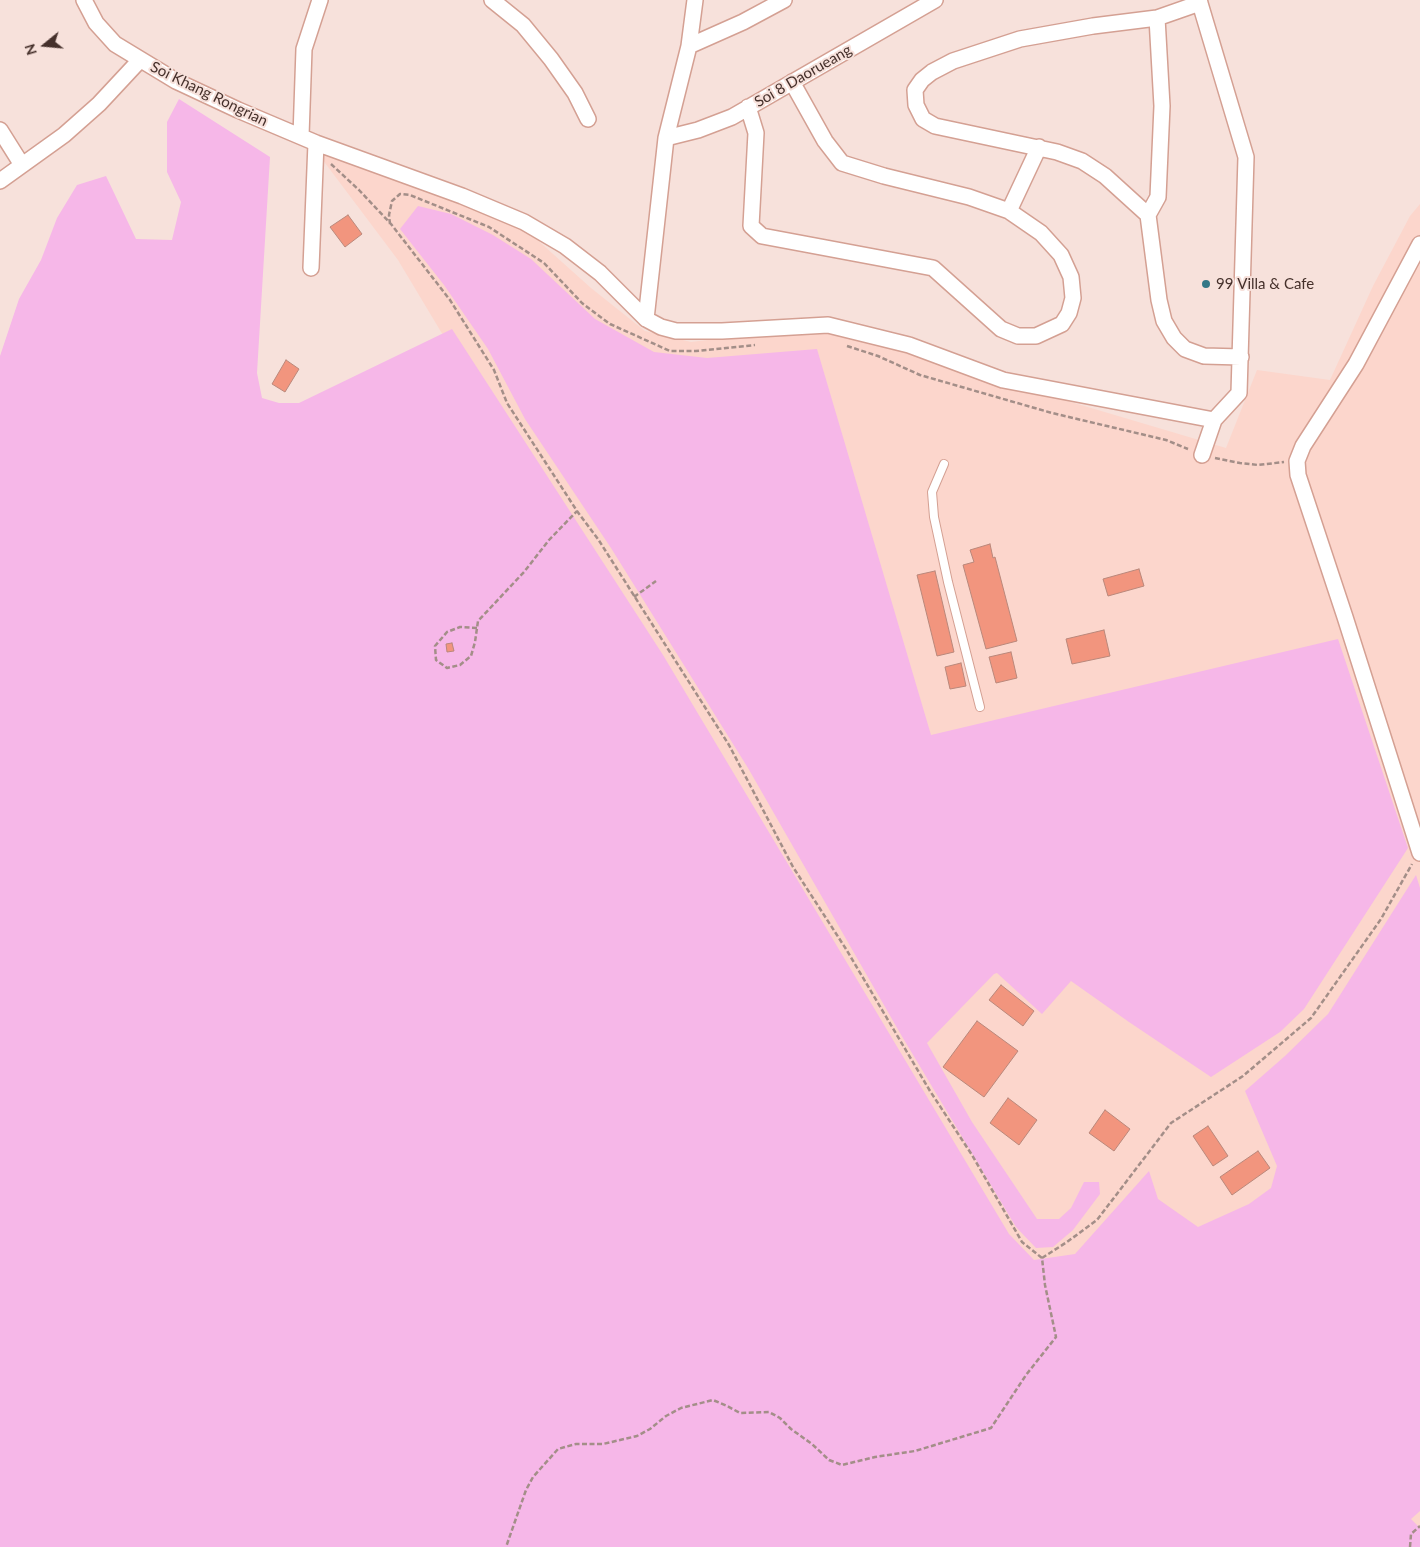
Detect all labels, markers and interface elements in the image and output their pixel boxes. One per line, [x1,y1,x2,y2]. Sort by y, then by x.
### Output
north arrow [20,20,70,70]
street label: Soi 8 Daorueang [751,41,855,111]
text: N [20,42,40,57]
street label: Soi Khang Rongrian [147,58,271,130]
place label: 99 Villa & Cafe [1216,275,1314,293]
marker: 99 Villa & Cafe [1200,278,1212,290]

